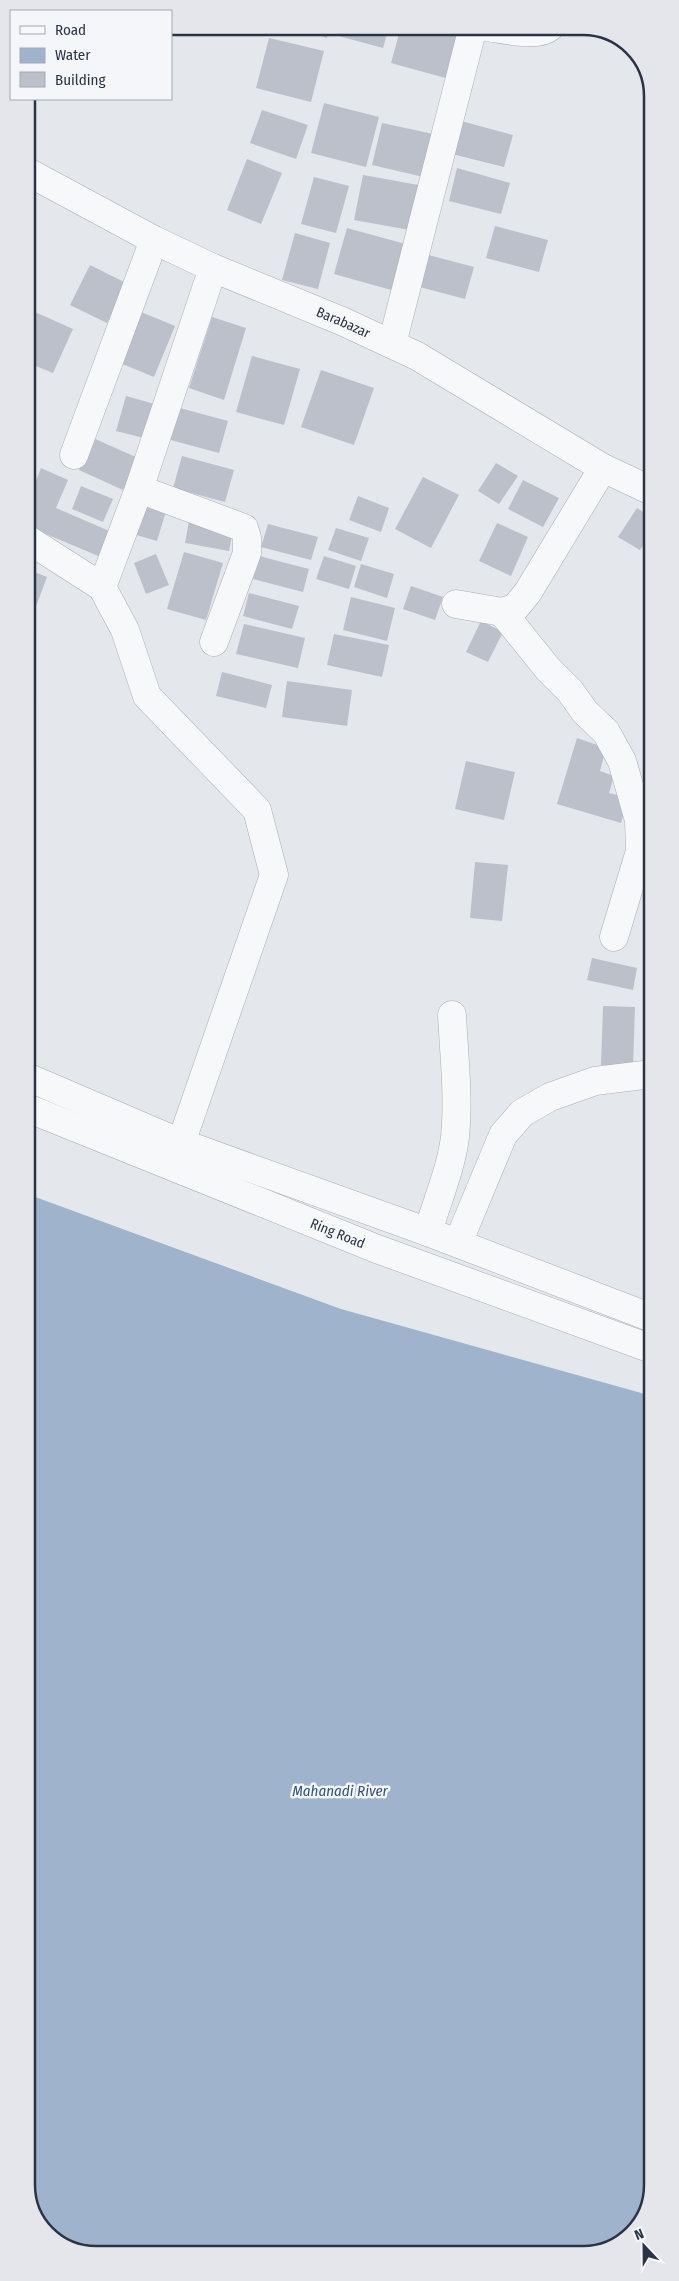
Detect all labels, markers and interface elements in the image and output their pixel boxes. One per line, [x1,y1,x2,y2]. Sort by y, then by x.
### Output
legend [10,10,172,100]
text: Road [55,21,86,39]
text: Water [55,46,91,64]
text: Building [55,71,106,89]
street label: Barabazar [314,304,373,342]
street label: Ring Road [308,1215,367,1252]
water label: Mahanadi River [292,1782,389,1800]
north arrow [619,2221,669,2271]
text: N [632,2225,646,2244]

